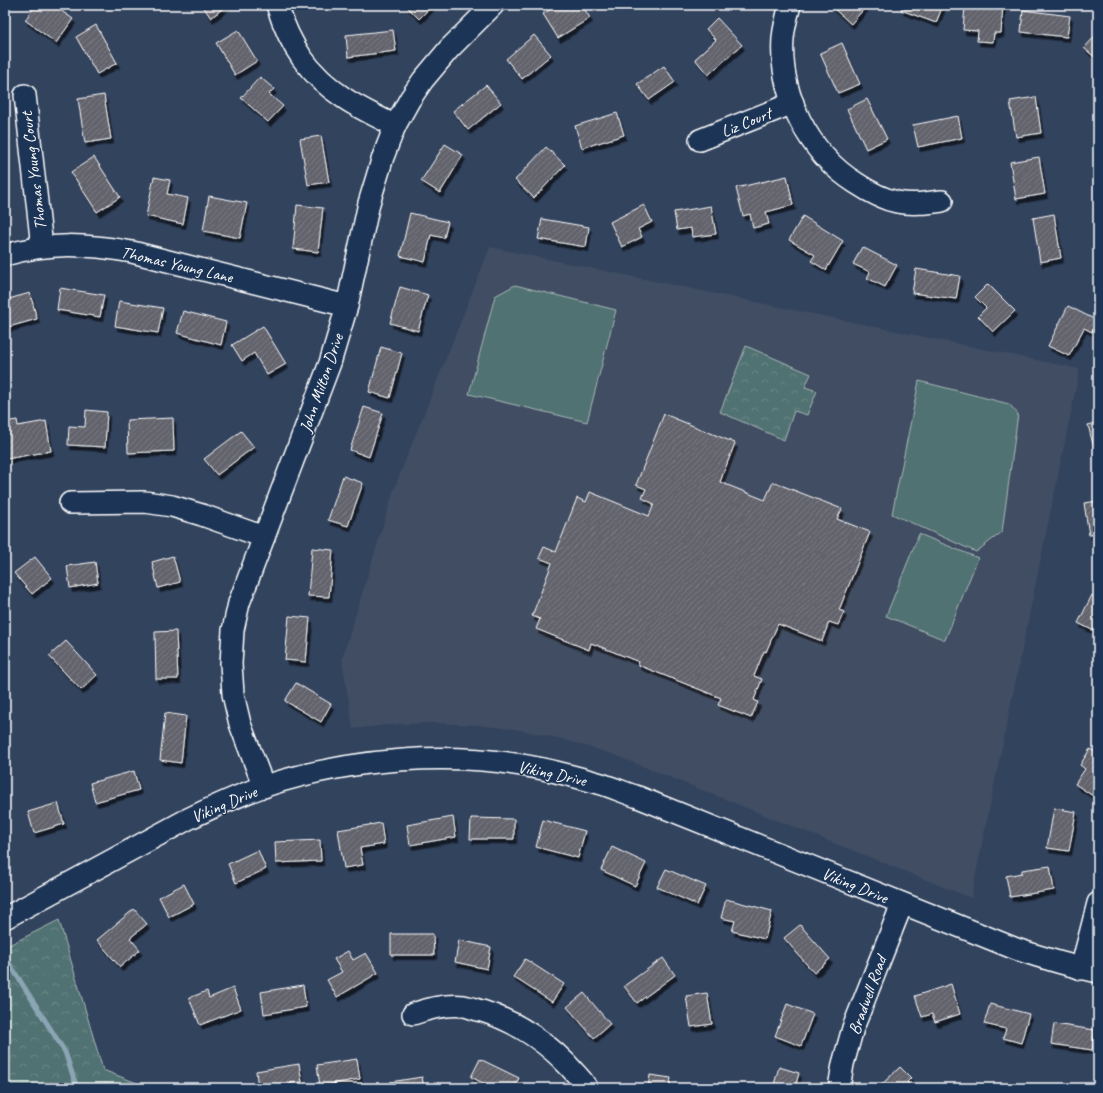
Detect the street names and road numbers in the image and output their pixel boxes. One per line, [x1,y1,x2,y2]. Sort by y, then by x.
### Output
street label: Liz Court [718,102,777,142]
street label: Thomas Young Court [16,108,51,231]
street label: Thomas Young Lane [119,241,236,288]
street label: John Milton Drive [294,330,349,436]
street label: Viking Drive [516,756,589,791]
street label: Viking Drive [188,781,261,828]
street label: Viking Drive [819,863,892,909]
street label: Bradwell Road [844,951,892,1037]

